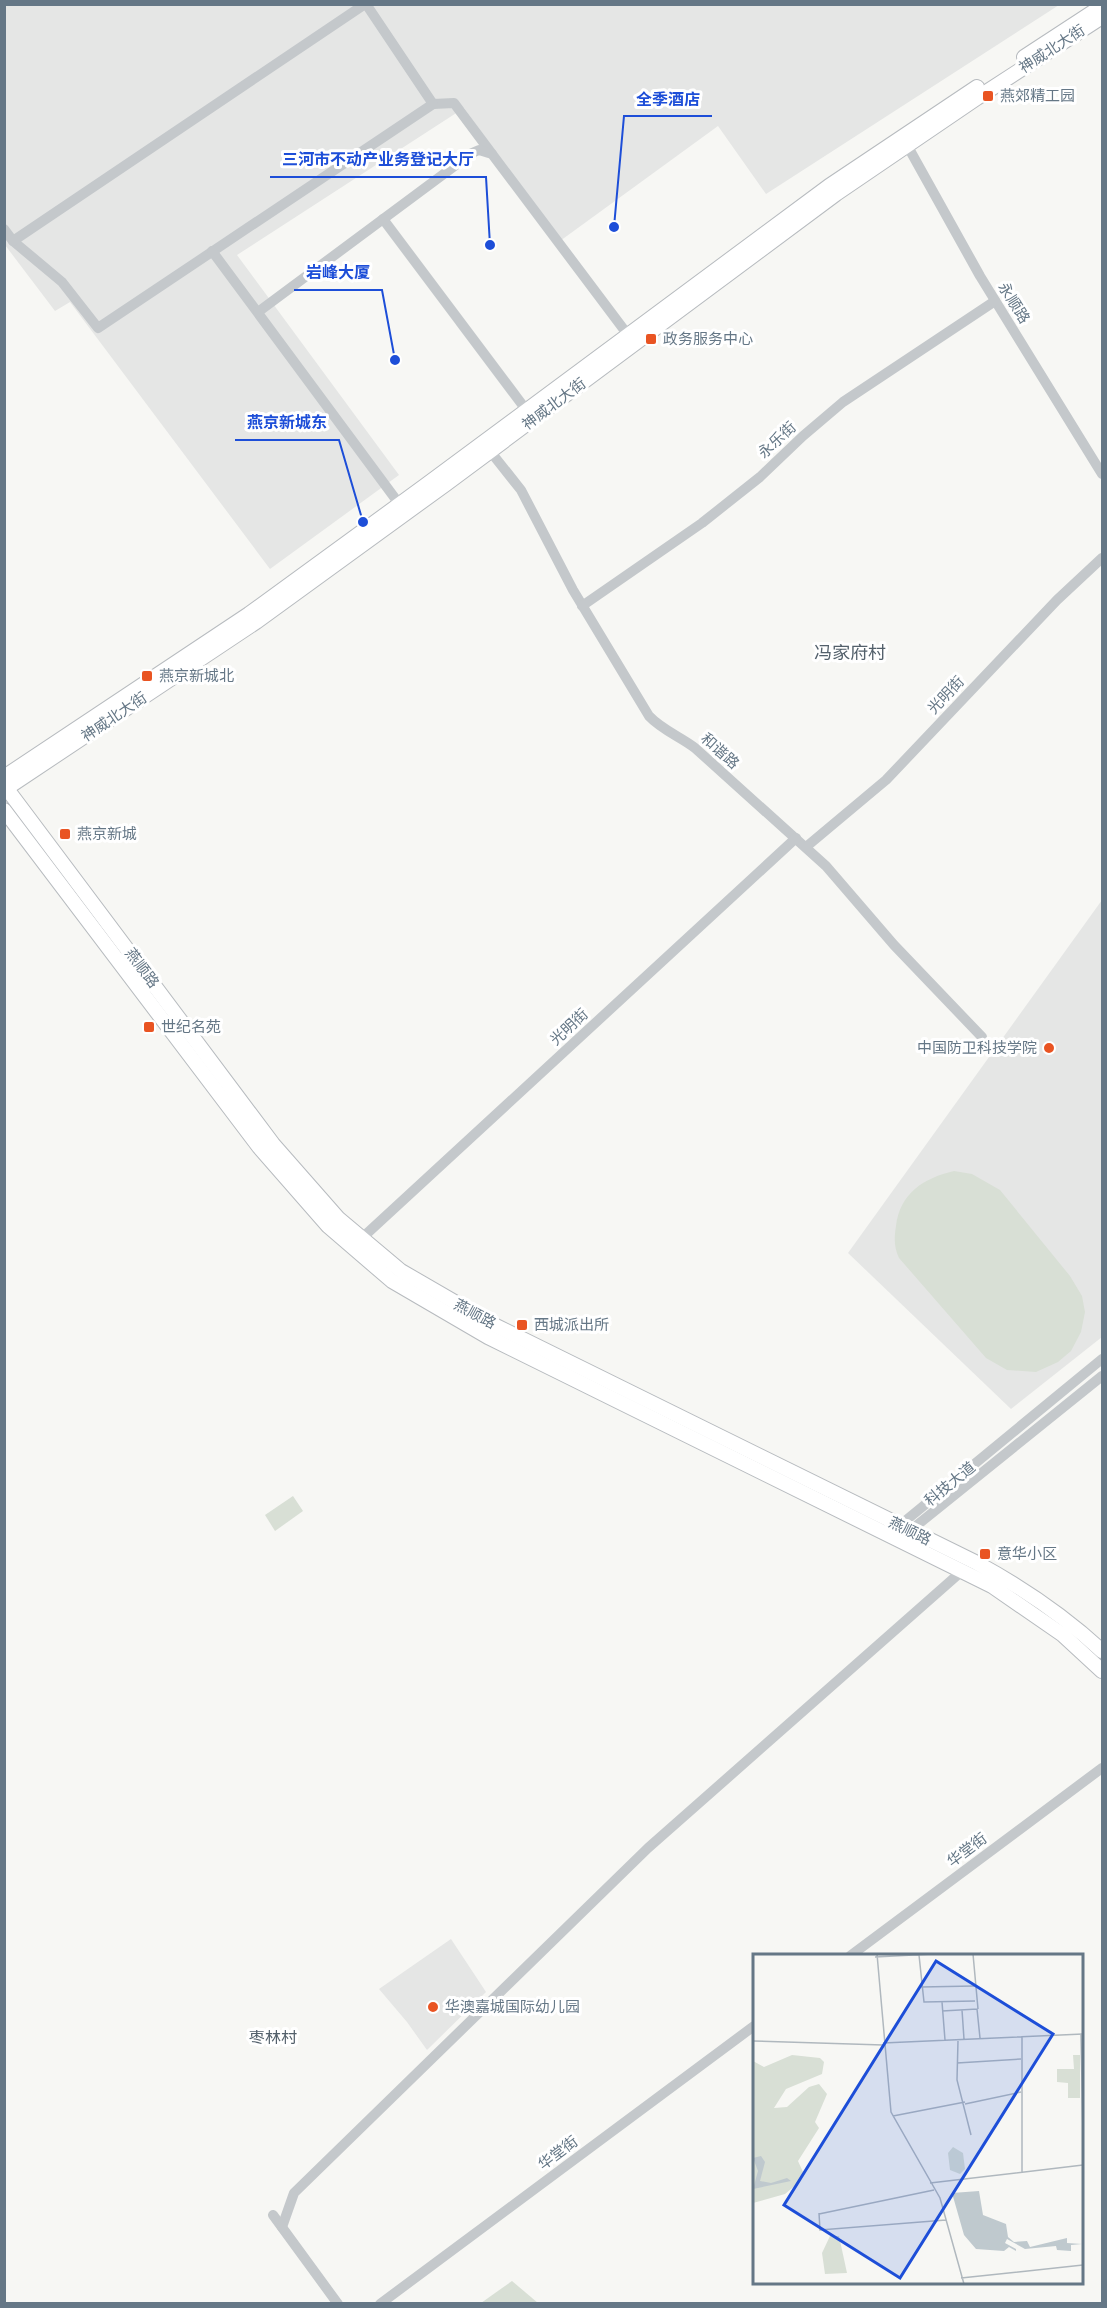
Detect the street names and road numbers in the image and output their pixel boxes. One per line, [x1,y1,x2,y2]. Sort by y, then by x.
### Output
street label: 神威北大街 [1016,21,1089,79]
street label: 永顺路 [993,280,1033,328]
street label: 神威北大街 [519,374,591,435]
street label: 永乐街 [755,419,801,463]
street label: 光明街 [925,673,969,719]
street label: 神威北大街 [78,689,151,747]
street label: 和谐路 [696,729,743,774]
street label: 燕顺路 [120,945,162,993]
street label: 光明街 [547,1006,593,1050]
street label: 燕顺路 [450,1296,499,1334]
street label: 科技大道 [922,1459,980,1511]
street label: 燕顺路 [885,1514,934,1551]
street label: 华堂街 [944,1829,992,1872]
street label: 华堂街 [535,2132,583,2175]

